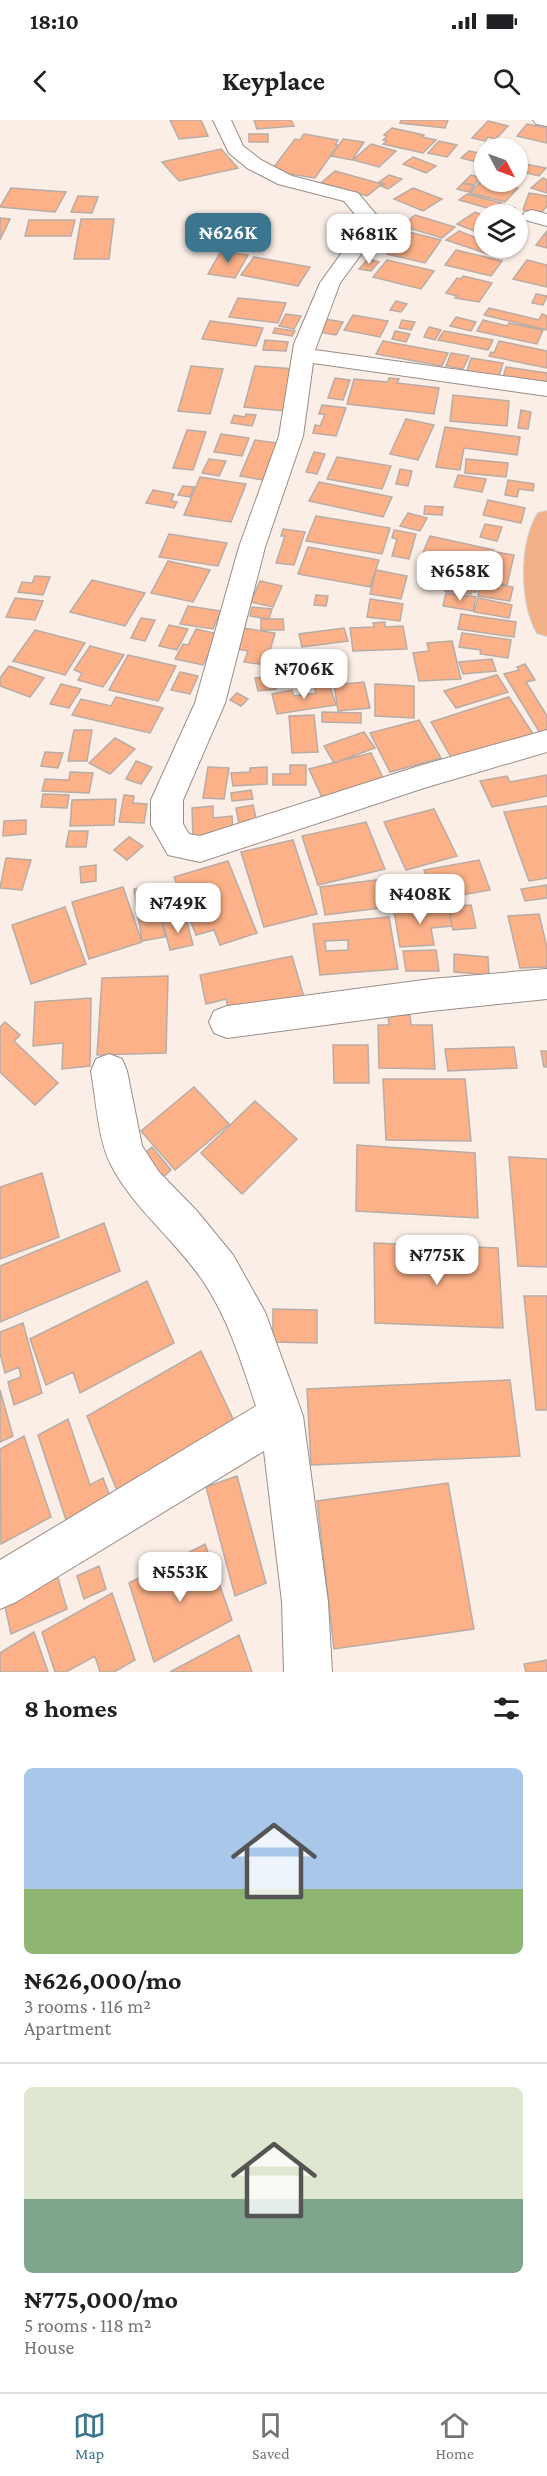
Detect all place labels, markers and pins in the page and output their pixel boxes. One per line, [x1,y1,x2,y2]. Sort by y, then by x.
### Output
pin: ₦626K [186,213,270,264]
pin: ₦681K [327,214,411,265]
pin: ₦658K [418,551,502,602]
pin: ₦706K [262,649,346,700]
pin: ₦408K [378,874,462,925]
pin: ₦749K [136,883,220,934]
pin: ₦775K [395,1235,479,1286]
pin: ₦553K [138,1552,222,1603]

